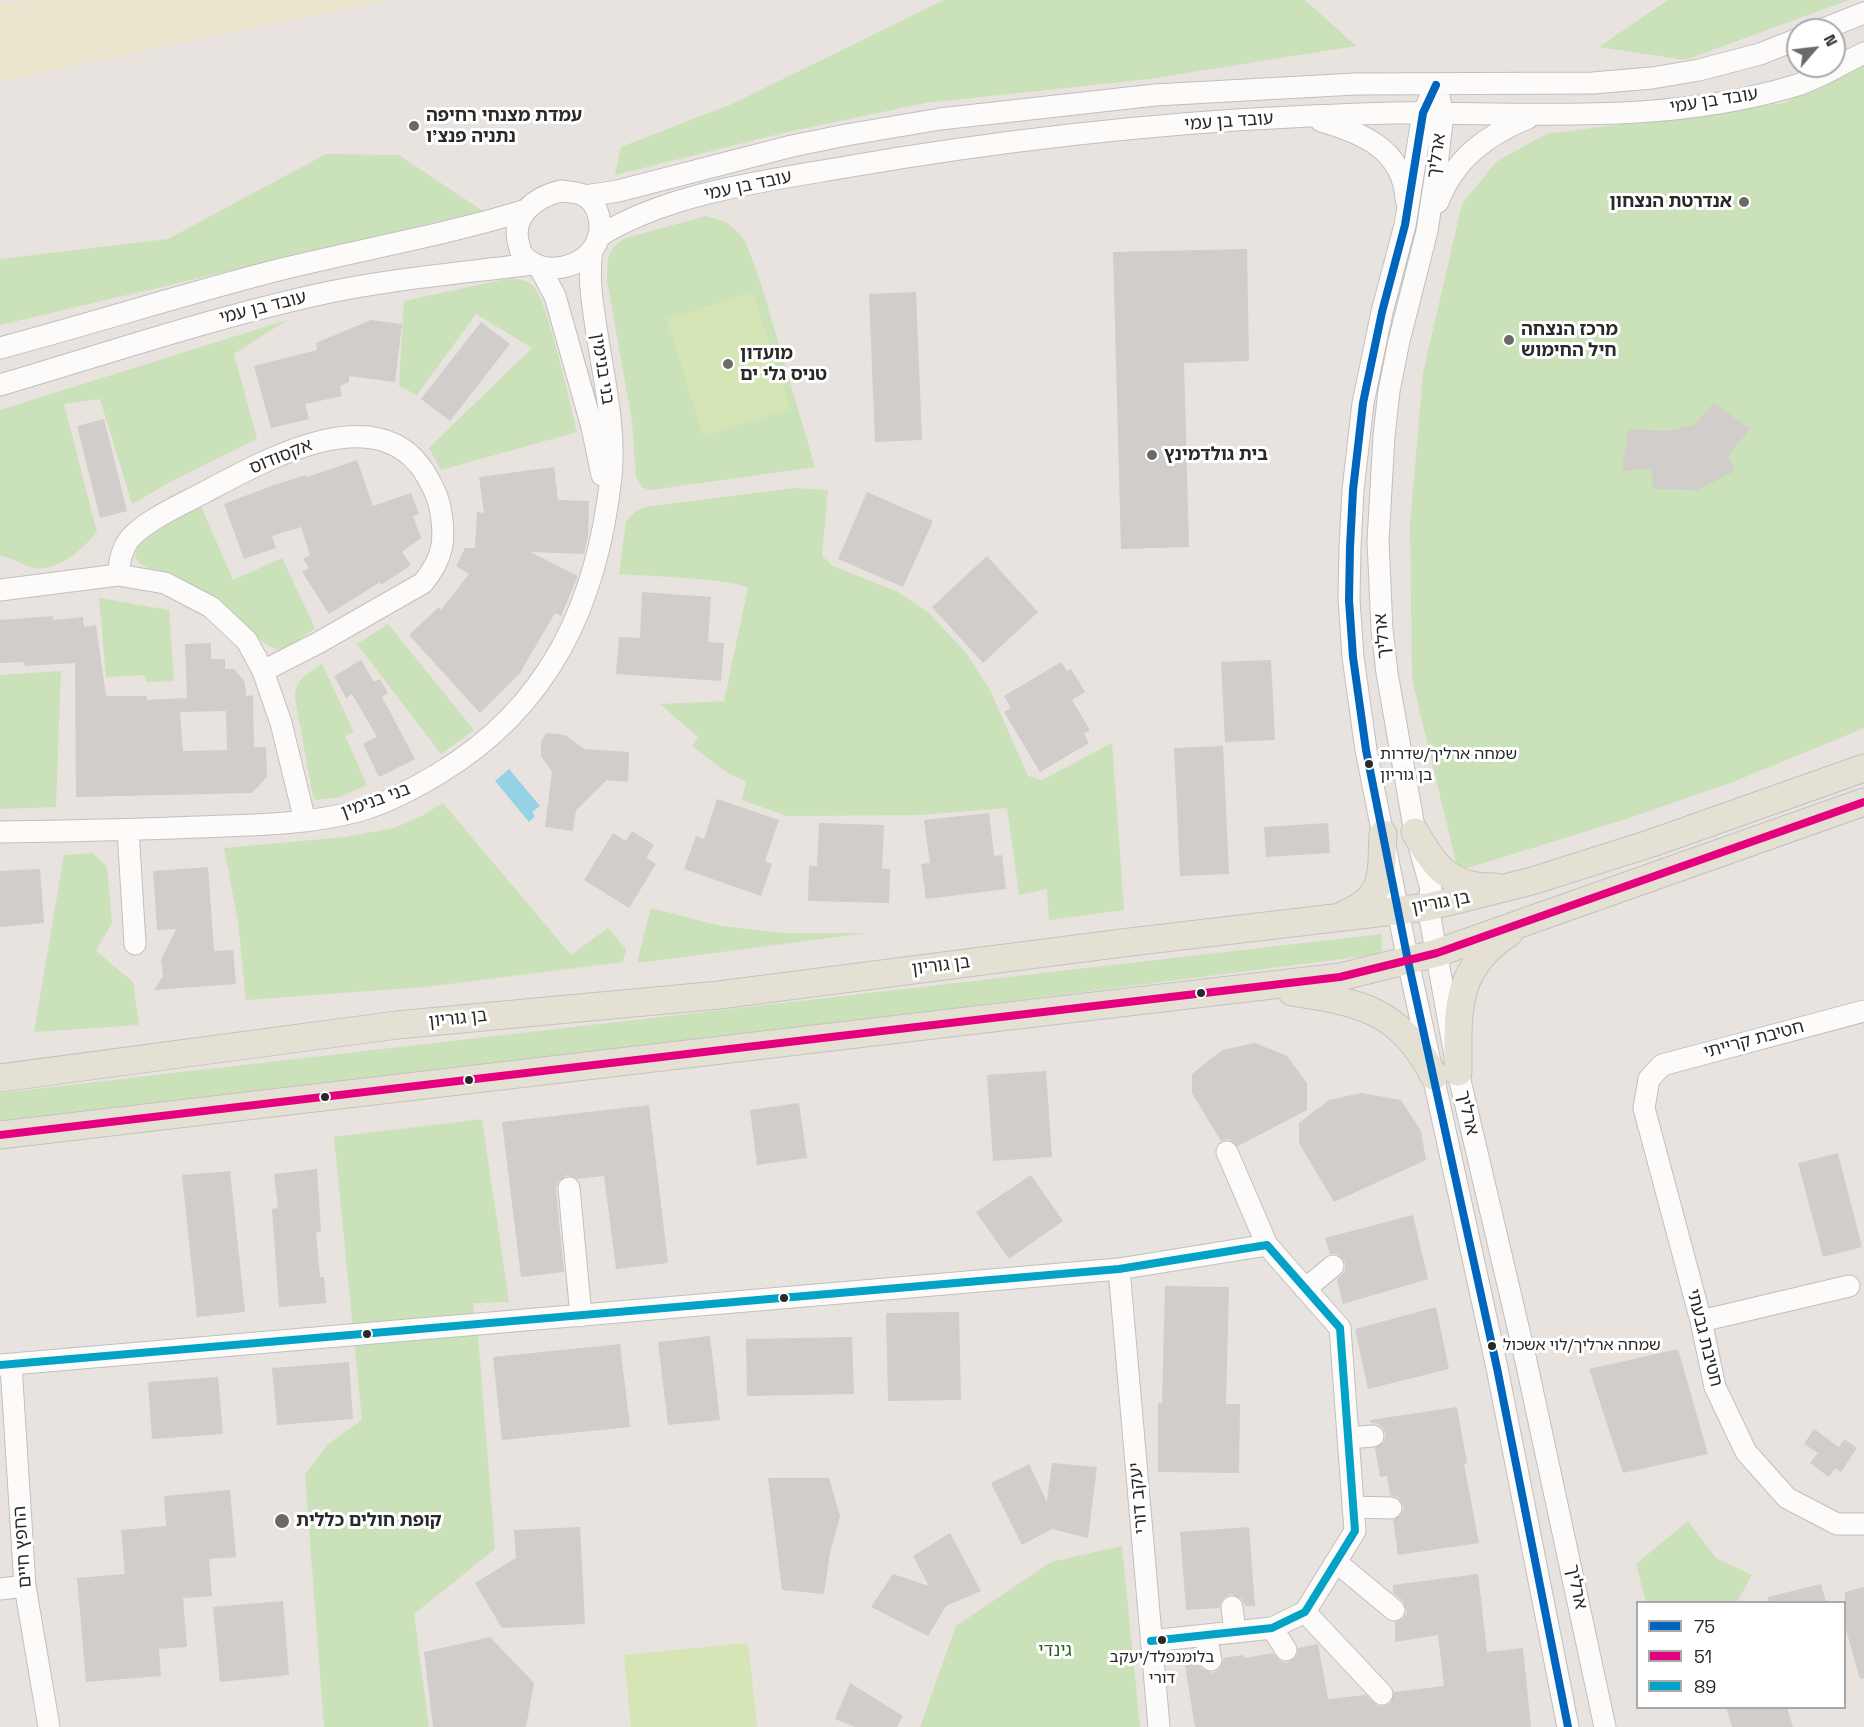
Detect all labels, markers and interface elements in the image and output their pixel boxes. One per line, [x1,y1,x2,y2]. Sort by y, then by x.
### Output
north arrow [1786,18,1846,78]
text: N [1819,31,1842,50]
street label: עובד בן עמי [1668,83,1760,119]
place label: עמדת מצנחי רחיפה נתניה פנצ'ו [426,105,582,148]
street label: עובד בן עמי [1184,108,1274,136]
marker: עמדת מצנחי רחיפה נתניה פנצ'ו [407,119,421,133]
street label: ארליך [1423,132,1451,180]
street label: עובד בן עמי [702,166,794,206]
place label: אנדרטת הנצחון [1609,191,1732,213]
marker: אנדרטת הנצחון [1737,195,1751,209]
street label: עובד בן עמי [217,287,309,329]
place label: מרכז הנצחה חיל החימוש [1521,319,1618,362]
street label: בני בנימין [586,332,618,406]
marker: מרכז הנצחה חיל החימוש [1502,333,1516,347]
place label: מועדון טניס גלי ים [740,343,827,386]
marker: מועדון טניס גלי ים [721,357,735,371]
street label: אקסודוס [246,435,316,479]
place label: בית גולדמינץ [1164,444,1268,466]
marker: בית גולדמינץ [1145,448,1159,462]
street label: ארליך [1370,612,1396,660]
place label: שמחה ארליך/שדרות בן גוריון [1380,745,1517,783]
marker: שמחה ארליך/שדרות בן גוריון [1363,758,1375,770]
street label: בני בנימין [338,779,414,823]
street label: בן גוריון [1410,887,1472,919]
street label: בן גוריון [910,952,972,980]
unlabelled marker [1195,987,1207,999]
street label: בן גוריון [428,1005,488,1033]
street label: חטיבת קרייתי [1701,1016,1807,1064]
unlabelled marker [463,1074,475,1086]
street label: ארליך [1451,1088,1483,1138]
unlabelled marker [319,1091,331,1103]
street label: חטיבת גבעתי [1681,1287,1727,1389]
unlabelled marker [778,1292,790,1304]
unlabelled marker [361,1328,373,1340]
place label: שמחה ארליך/לוי אשכול [1503,1336,1661,1356]
marker: שמחה ארליך/לוי אשכול [1486,1340,1498,1352]
street label: יעקב דורי [1125,1461,1153,1535]
street label: החפץ חיים [9,1505,37,1589]
place label: קופת חולים כללית [296,1510,442,1532]
marker: קופת חולים כללית [273,1512,291,1530]
street label: ארליך [1561,1563,1591,1611]
legend [1636,1601,1846,1709]
text: 75 [1694,1615,1715,1638]
marker: בלומנפלד/יעקב דורי [1156,1634,1168,1646]
park label: גינדי [1038,1640,1072,1662]
text: 51 [1694,1645,1712,1668]
place label: בלומנפלד/יעקב דורי [1110,1648,1214,1686]
text: 89 [1694,1675,1716,1698]

